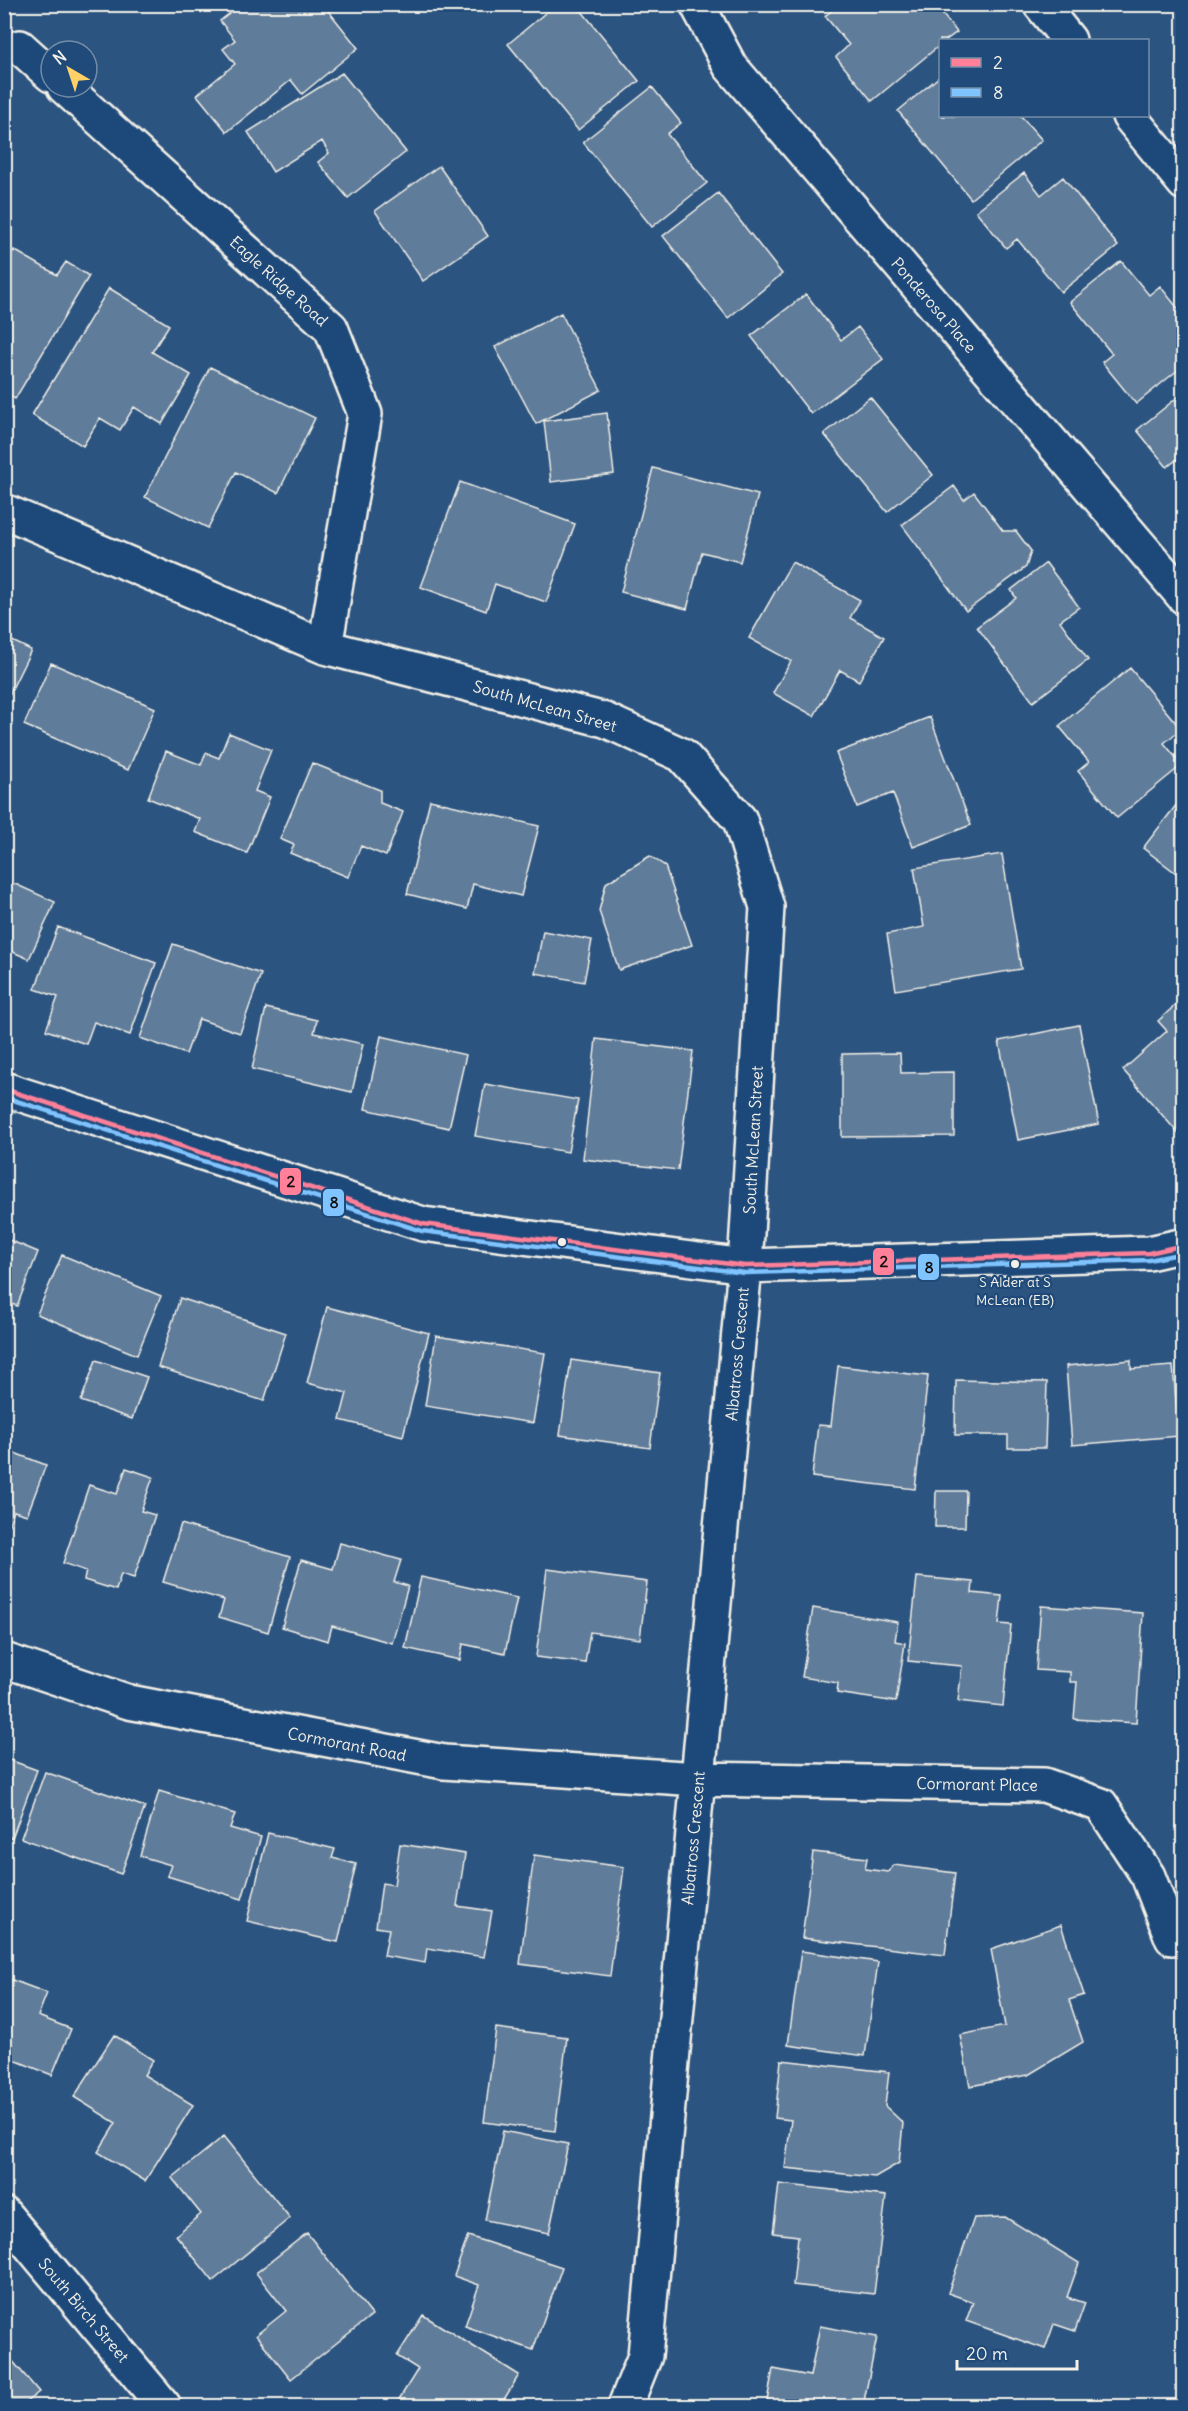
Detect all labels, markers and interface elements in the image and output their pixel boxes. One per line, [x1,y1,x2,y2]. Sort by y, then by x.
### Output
north arrow [39,39,99,99]
legend [939,39,1149,117]
text: N [49,46,70,69]
text: 2 [993,51,1003,74]
text: 8 [993,81,1003,104]
street label: Eagle Ridge Road [226,232,332,330]
street label: Ponderosa Place [887,253,981,357]
street label: South McLean Street [471,676,620,736]
street label: South McLean Street [739,1065,767,1215]
line badge: 2 [279,1167,302,1196]
text: 2 [287,1171,296,1191]
line badge: 8 [322,1188,345,1217]
text: 8 [329,1192,339,1212]
unlabelled marker [556,1236,568,1248]
line badge: 2 [872,1247,895,1276]
text: 2 [880,1251,889,1271]
line badge: 8 [917,1253,940,1281]
text: 8 [924,1257,934,1277]
marker: S Alder at S McLean (EB) [1009,1258,1021,1270]
place label: S Alder at S McLean (EB) [976,1273,1054,1309]
street label: Albatross Crescent [721,1286,753,1422]
street label: Cormorant Road [286,1723,408,1765]
street label: Albatross Crescent [677,1770,709,1906]
street label: Cormorant Place [916,1773,1038,1795]
street label: South Birch Street [35,2254,134,2367]
scale bar [957,2333,1077,2371]
text: 20 m [966,2342,1008,2365]

